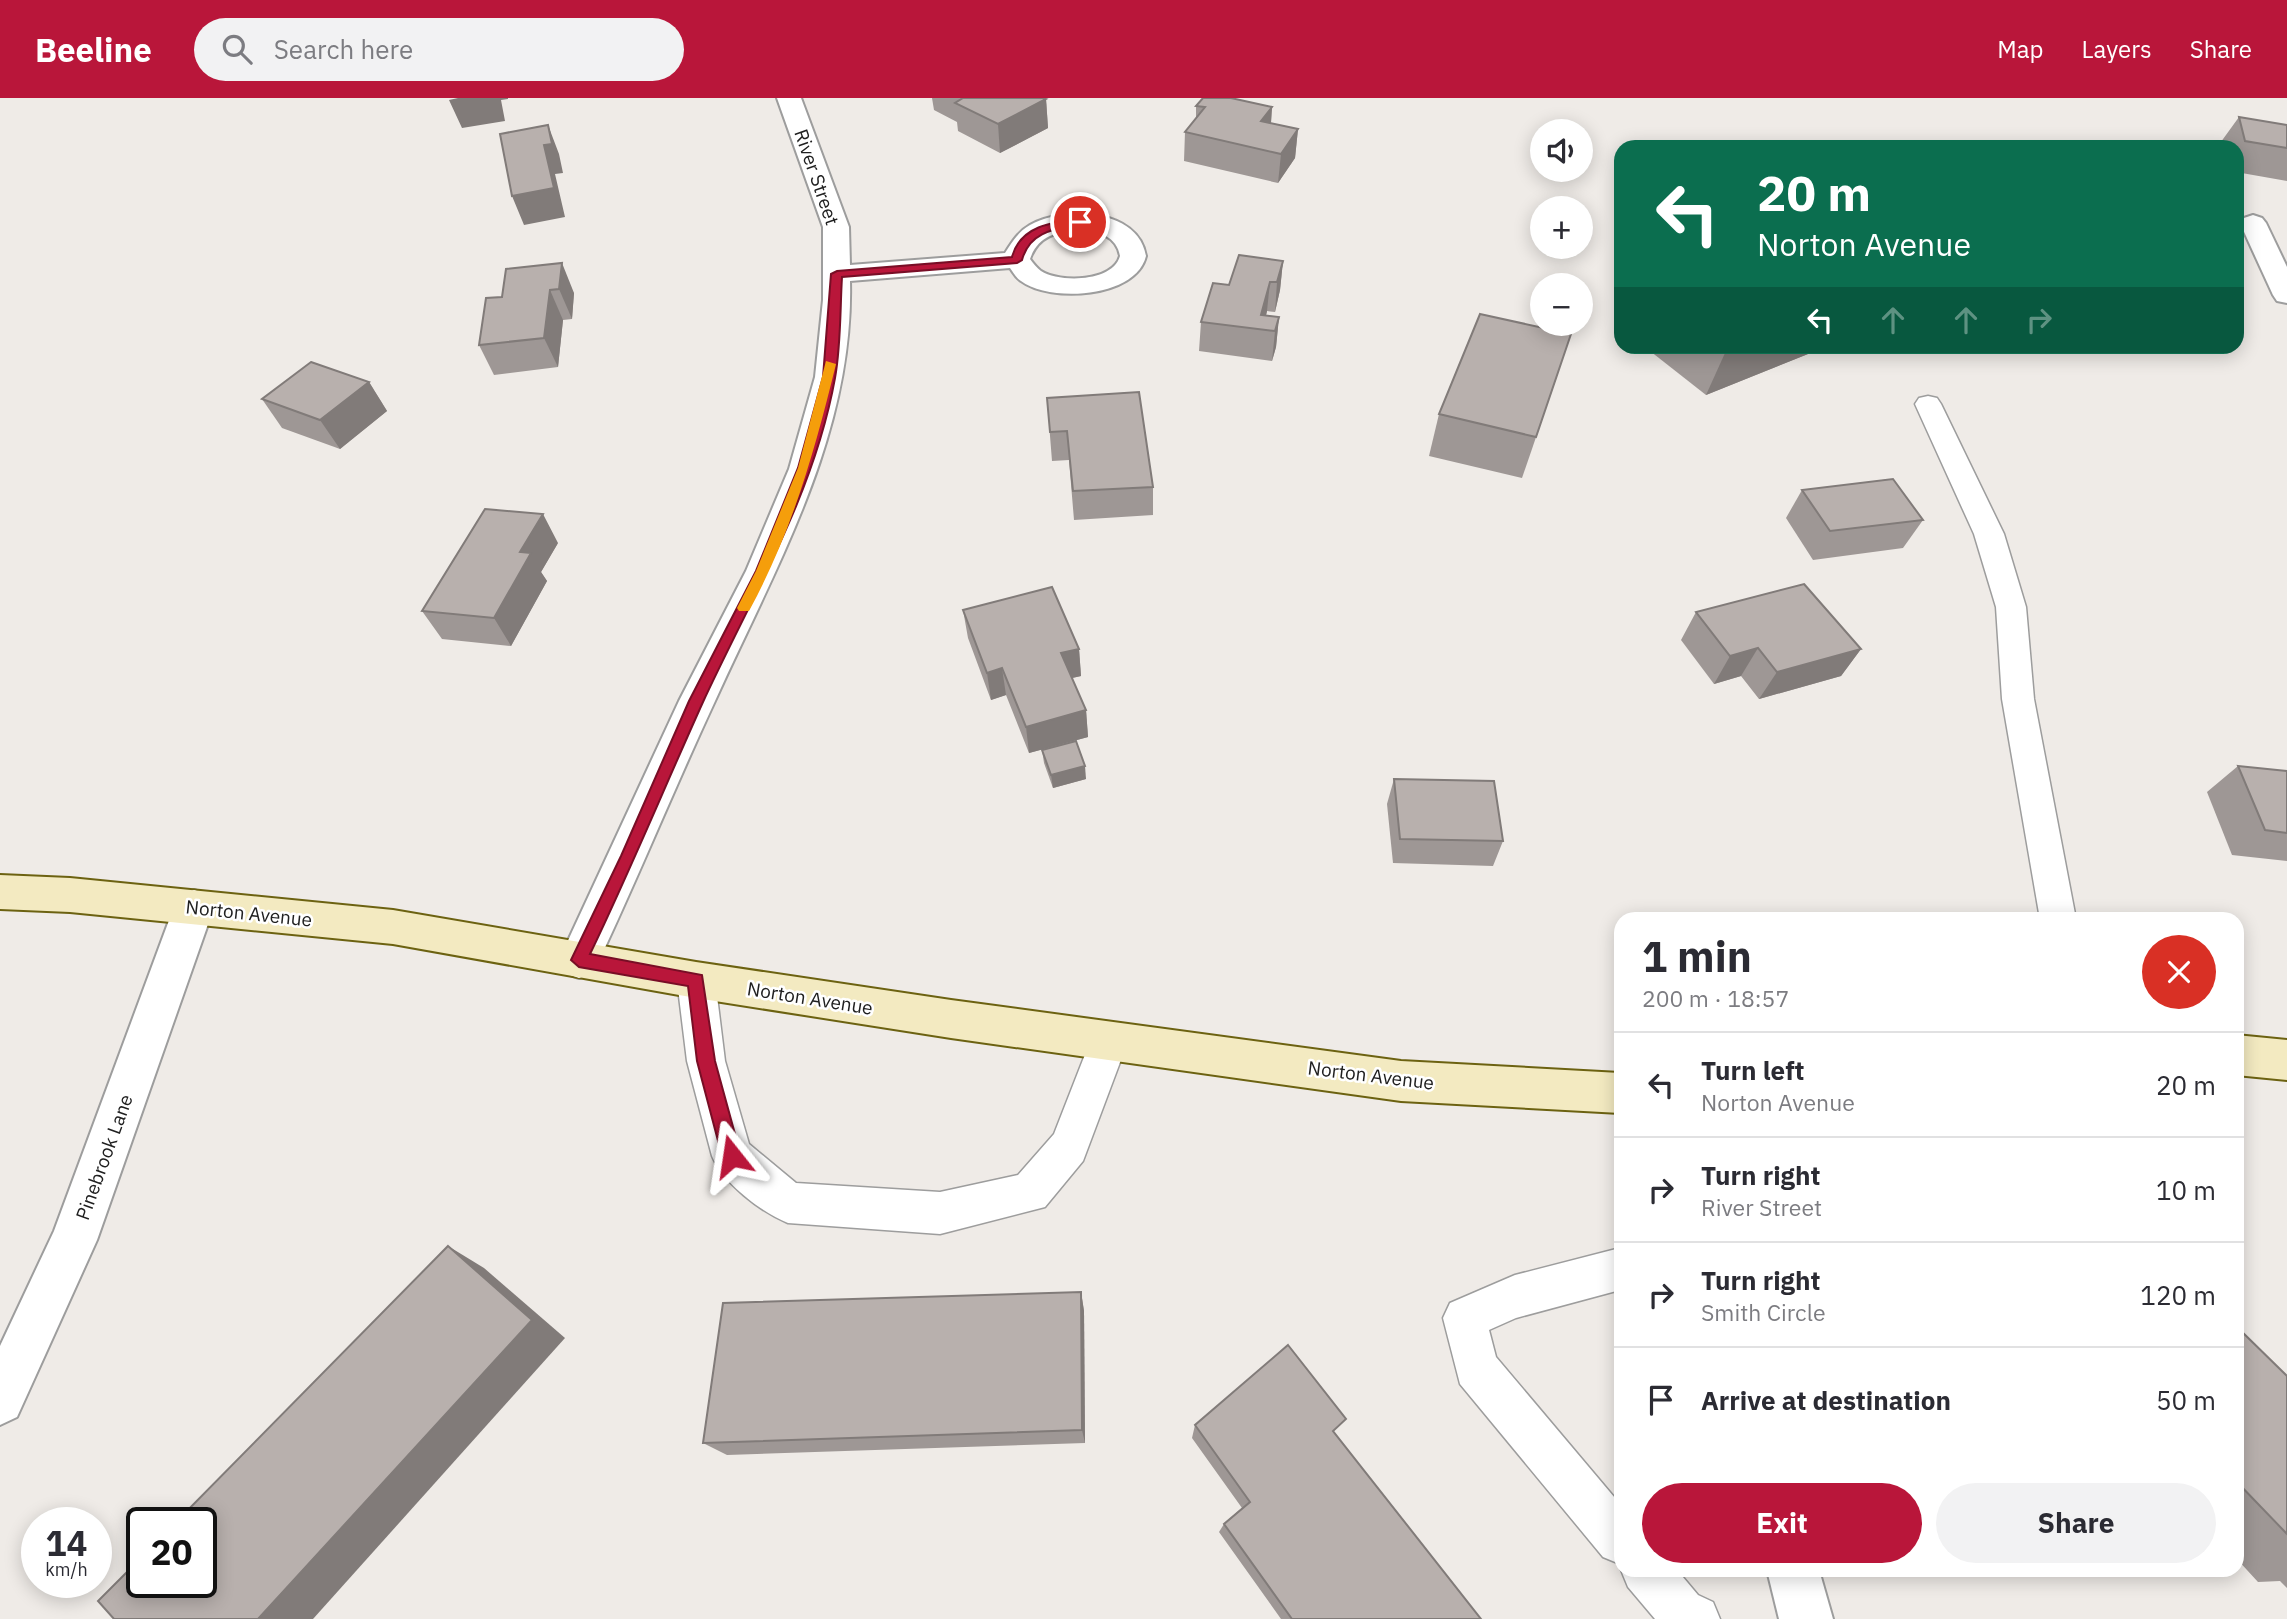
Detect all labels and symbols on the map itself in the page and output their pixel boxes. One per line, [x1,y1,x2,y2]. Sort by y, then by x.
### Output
street label: River Street [789,126,845,228]
pin [1050,192,1110,252]
street label: Norton Avenue [185,894,313,932]
street label: Norton Avenue [745,976,875,1020]
street label: Norton Avenue [1306,1055,1436,1095]
street label: Pinebrook Lane [70,1091,138,1223]
position arrow [695,1119,769,1193]
speed limit sign: 20 [126,1507,217,1598]

